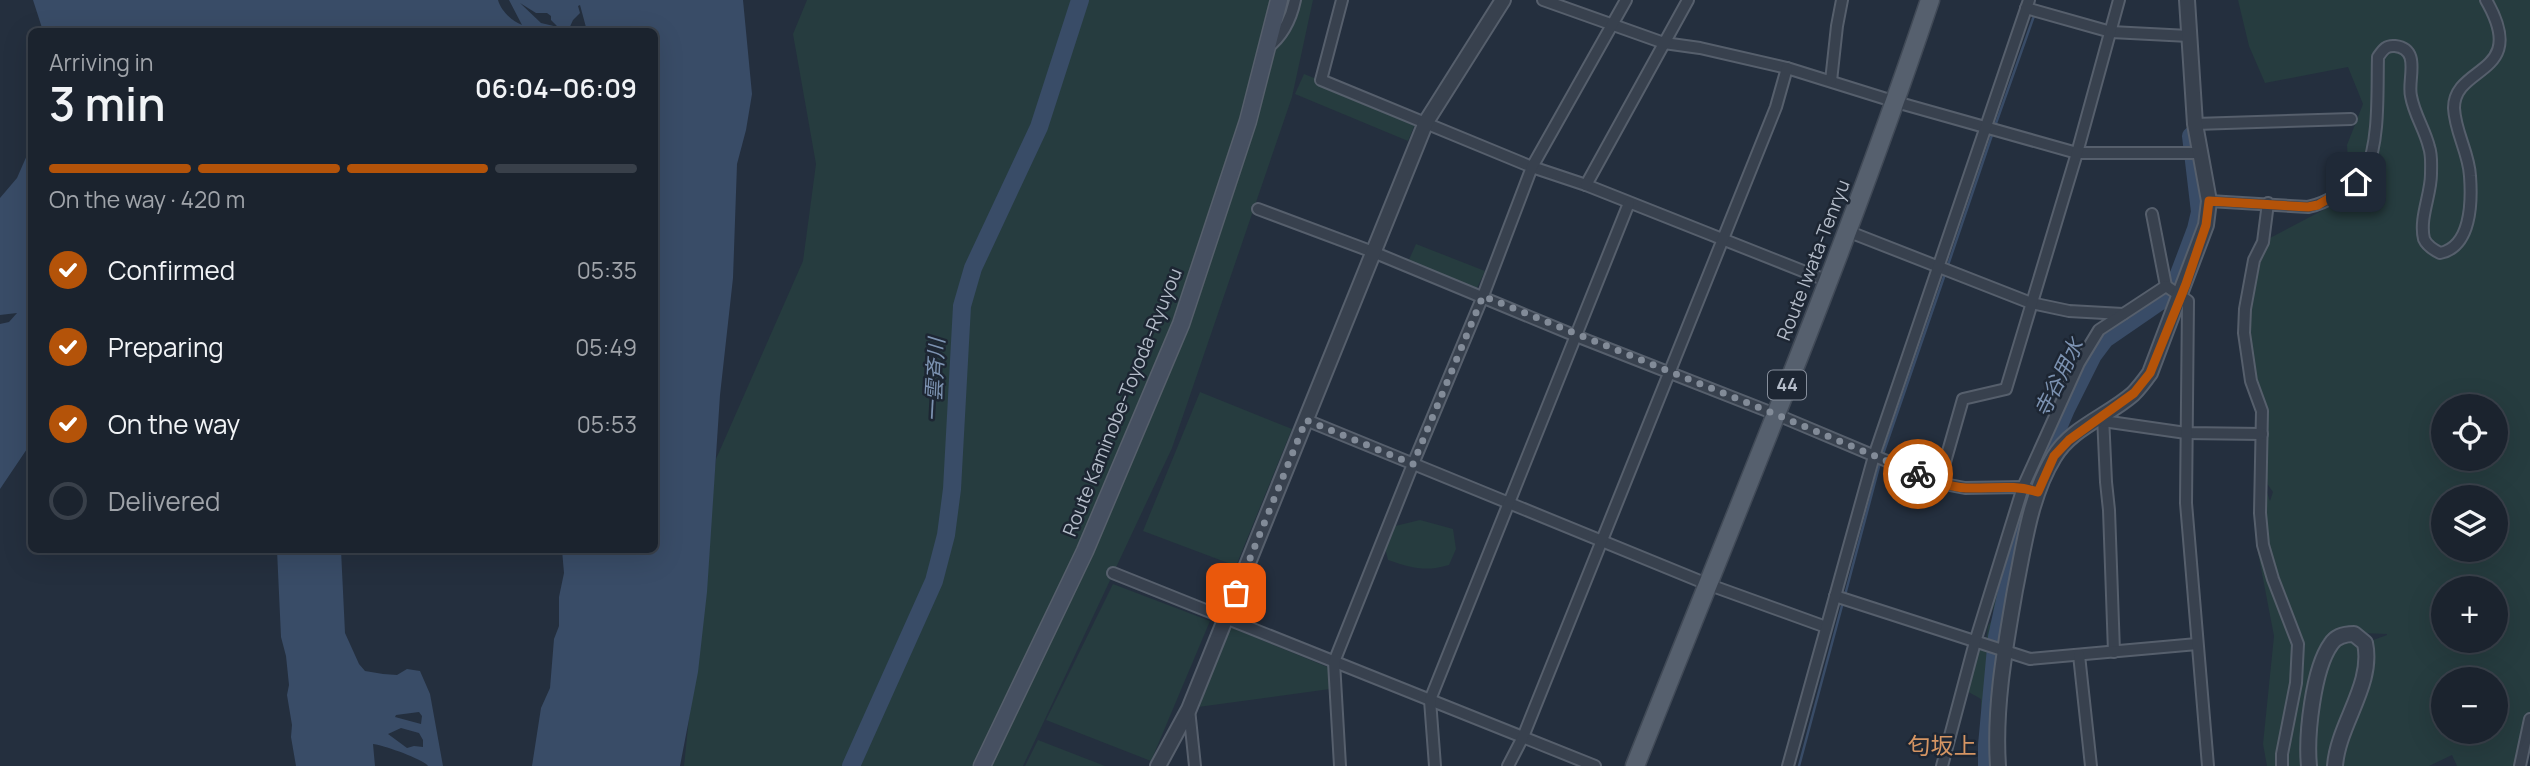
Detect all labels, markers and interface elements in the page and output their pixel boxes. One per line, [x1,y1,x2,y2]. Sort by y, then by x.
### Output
text: Arriving in [49,46,154,78]
text: 06:04–06:09 [475,70,637,106]
text: 3 min [49,72,166,135]
pin [2326,152,2386,212]
icon: home [2337,163,2375,201]
street label: Route Iwata-Tenryu [1770,176,1856,344]
text: On the way · 420 m [49,183,245,215]
icon: check [49,251,87,289]
text: Confirmed [108,252,235,288]
text: 05:35 [577,254,637,286]
street label: Route Kaminobe-Toyoda-Ryuyou [1056,264,1188,540]
icon: check [49,328,87,366]
text: Preparing [108,329,224,365]
text: 05:49 [575,331,637,363]
water label: 寺谷用水 [2027,332,2090,421]
water label: 一雲斉川 [918,335,950,423]
road number: 44 [1768,370,1806,400]
map controls [2431,394,2508,744]
button: locate [2431,394,2508,471]
icon: check [49,405,87,443]
text: On the way [108,406,240,442]
text: 05:53 [577,408,637,440]
courier [1883,439,1953,509]
icon: bike [1899,455,1937,493]
text: Delivered [108,483,220,519]
button: layers [2431,485,2508,562]
pin [1206,563,1266,623]
icon: bag [1217,574,1255,612]
button: + [2431,576,2508,653]
button: − [2431,667,2508,744]
district label: 匂坂上 [1908,729,1977,761]

